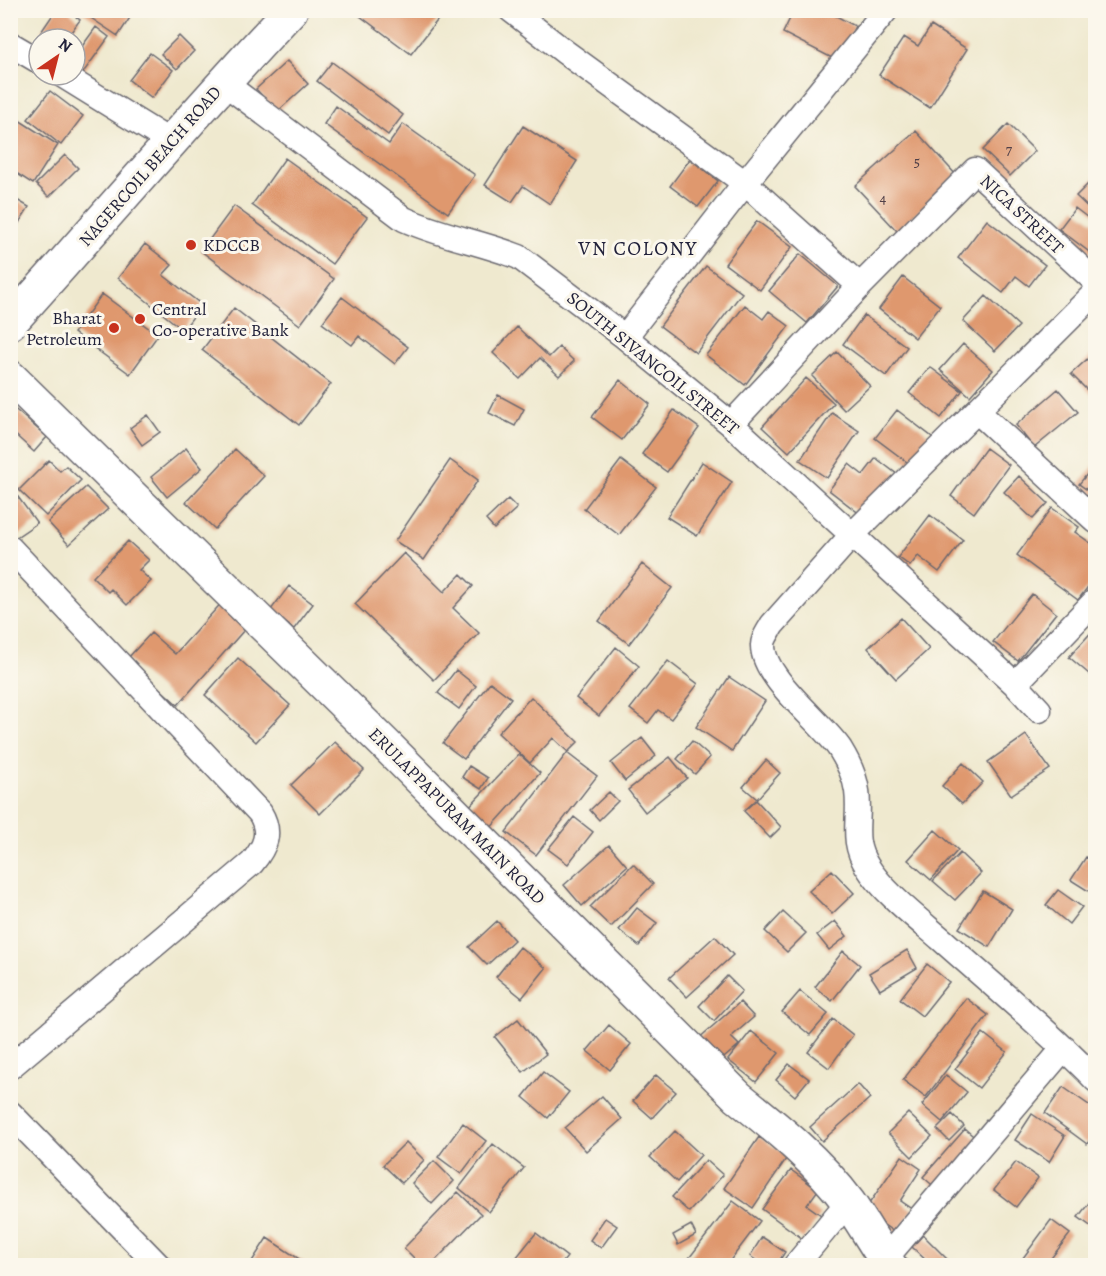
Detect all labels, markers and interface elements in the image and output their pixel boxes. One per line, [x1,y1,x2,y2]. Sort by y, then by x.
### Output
north arrow [27,27,87,87]
text: N [54,33,76,58]
street label: NAGERCOIL BEACH ROAD [73,81,227,251]
house number: 7 [1006,140,1013,160]
house number: 5 [914,152,920,172]
street label: NICA STREET [975,169,1069,259]
house number: 4 [880,188,887,208]
place label: KDCCB [203,233,260,257]
district label: VN COLONY [577,235,698,262]
marker: KDCCB [184,238,198,252]
street label: SOUTH SIVANCOIL STREET [562,286,744,440]
place label: Central Co-operative Bank [152,297,289,342]
place label: Bharat Petroleum [26,306,102,351]
marker: Central Co-operative Bank [133,312,147,326]
marker: Bharat Petroleum [107,321,121,335]
street label: ERULAPPAPURAM MAIN ROAD [363,722,551,910]

